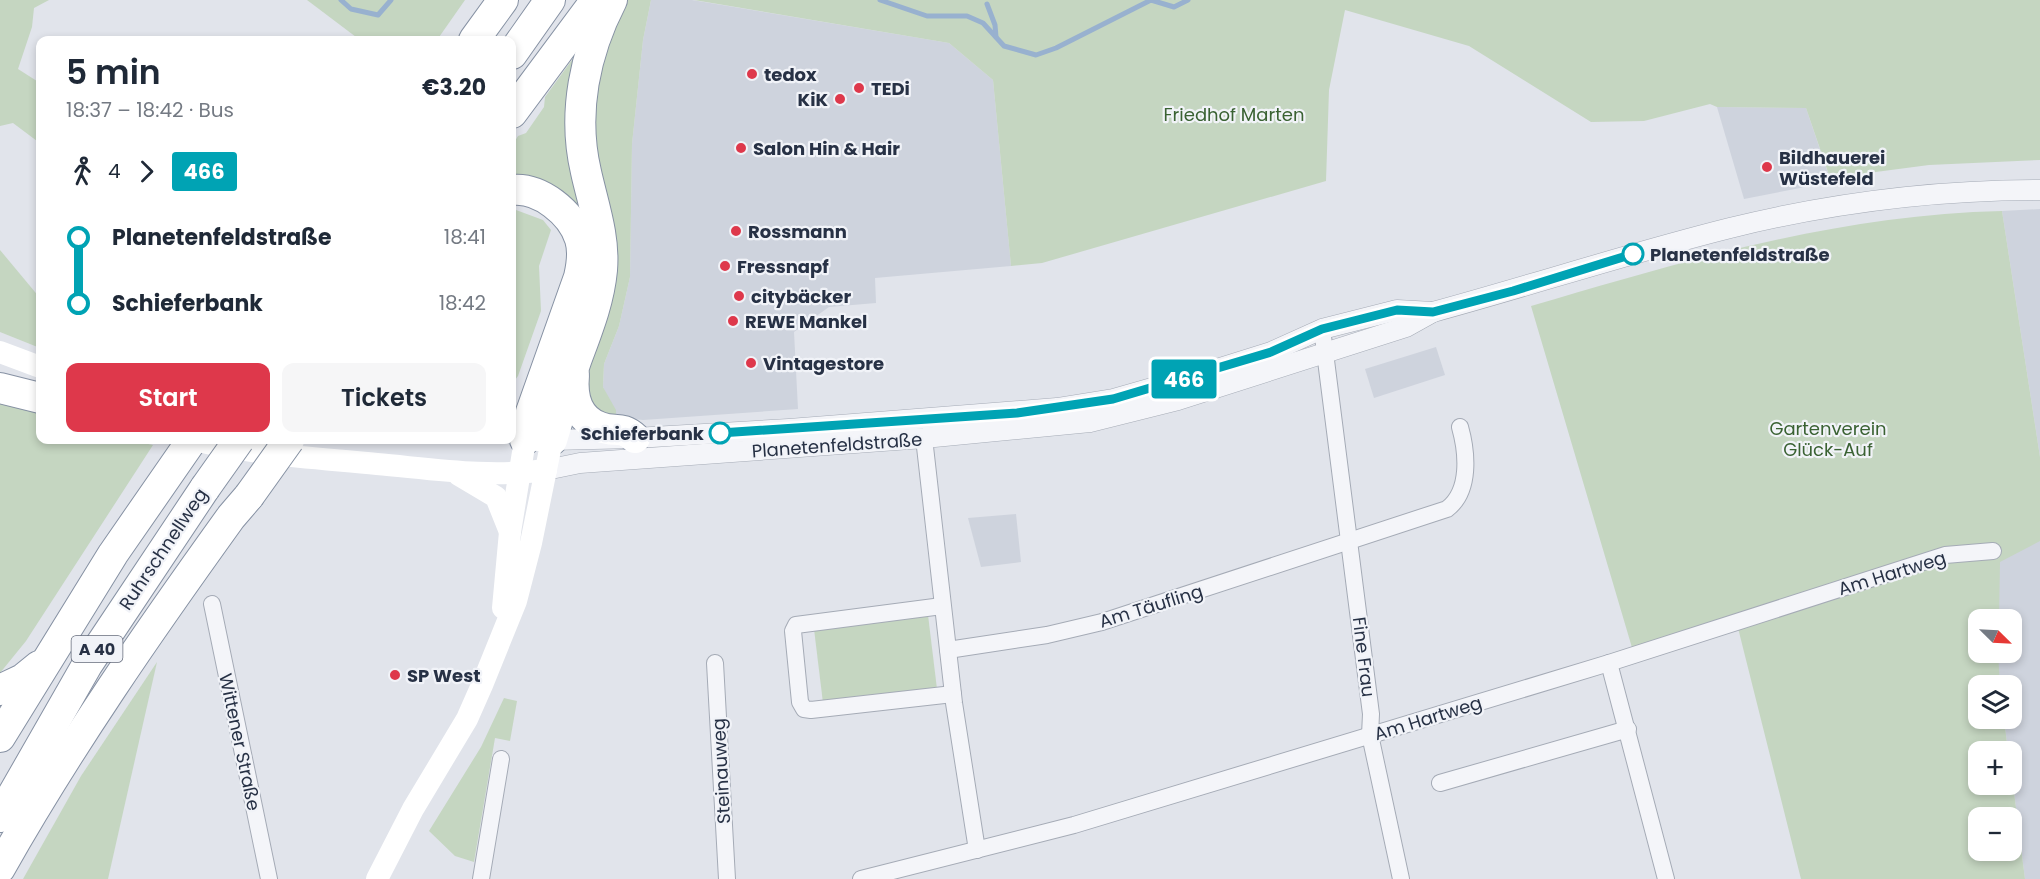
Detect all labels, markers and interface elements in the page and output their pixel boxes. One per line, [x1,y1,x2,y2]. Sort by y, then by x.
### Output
text: 5 min [66,49,161,96]
place label: tedox [764,62,817,87]
marker: tedox [745,67,759,81]
text: €3.20 [422,72,486,103]
place label: TEDi [871,76,910,101]
marker: TEDi [852,81,866,95]
place label: KiK [798,87,828,112]
marker: KiK [833,92,847,106]
text: 18:37 – 18:42 · Bus [66,96,234,124]
park label: Friedhof Marten [1164,102,1304,127]
place label: Salon Hin & Hair [753,136,900,161]
marker: Salon Hin & Hair [734,141,748,155]
place label: Bildhauerei Wüstefeld [1779,145,1885,191]
icon: walk [66,155,99,188]
icon: forward [130,155,163,188]
text: 4 [108,157,121,185]
text: 466 [184,157,225,186]
marker: Bildhauerei Wüstefeld [1760,160,1774,174]
place label: Rossmann [748,219,847,244]
text: Planetenfeldstraße [112,222,332,253]
text: 18:41 [444,223,486,251]
marker: Rossmann [729,224,743,238]
place label: Planetenfeldstraße [1650,242,1830,267]
marker: Planetenfeldstraße [1622,243,1644,265]
place label: Fressnapf [737,254,829,279]
marker: Fressnapf [718,259,732,273]
place label: citybäcker [751,284,851,309]
text: Schieferbank [112,288,263,319]
text: 18:42 [439,289,486,317]
marker: citybäcker [732,289,746,303]
place label: REWE Mankel [745,309,867,334]
marker: REWE Mankel [726,314,740,328]
place label: Vintagestore [763,351,884,376]
marker: Vintagestore [744,356,758,370]
line badge: 466 [1150,360,1218,398]
button: Start [66,363,270,432]
button: Tickets [282,363,486,432]
text: 466 [1164,365,1204,394]
park label: Gartenverein Glück-Auf [1769,416,1887,462]
place label: Schieferbank [581,421,705,446]
marker: Schieferbank [709,422,731,444]
street label: Planetenfeldstraße [751,427,923,463]
street label: Ruhrschnellweg [113,483,213,615]
street label: Am Hartweg [1835,545,1949,601]
street label: Am Täufling [1096,578,1206,634]
north arrow [1968,609,2022,663]
map controls [1968,609,2022,861]
street label: Fine Frau [1347,616,1381,698]
road number: A 40 [72,636,122,662]
place label: SP West [407,663,481,688]
marker: SP West [388,668,402,682]
street label: Wittener Straße [213,671,267,813]
button: layers [1968,675,2022,729]
street label: Am Hartweg [1371,690,1485,746]
street label: Steinauweg [706,717,736,825]
button: + [1968,741,2022,795]
button: − [1968,807,2022,861]

